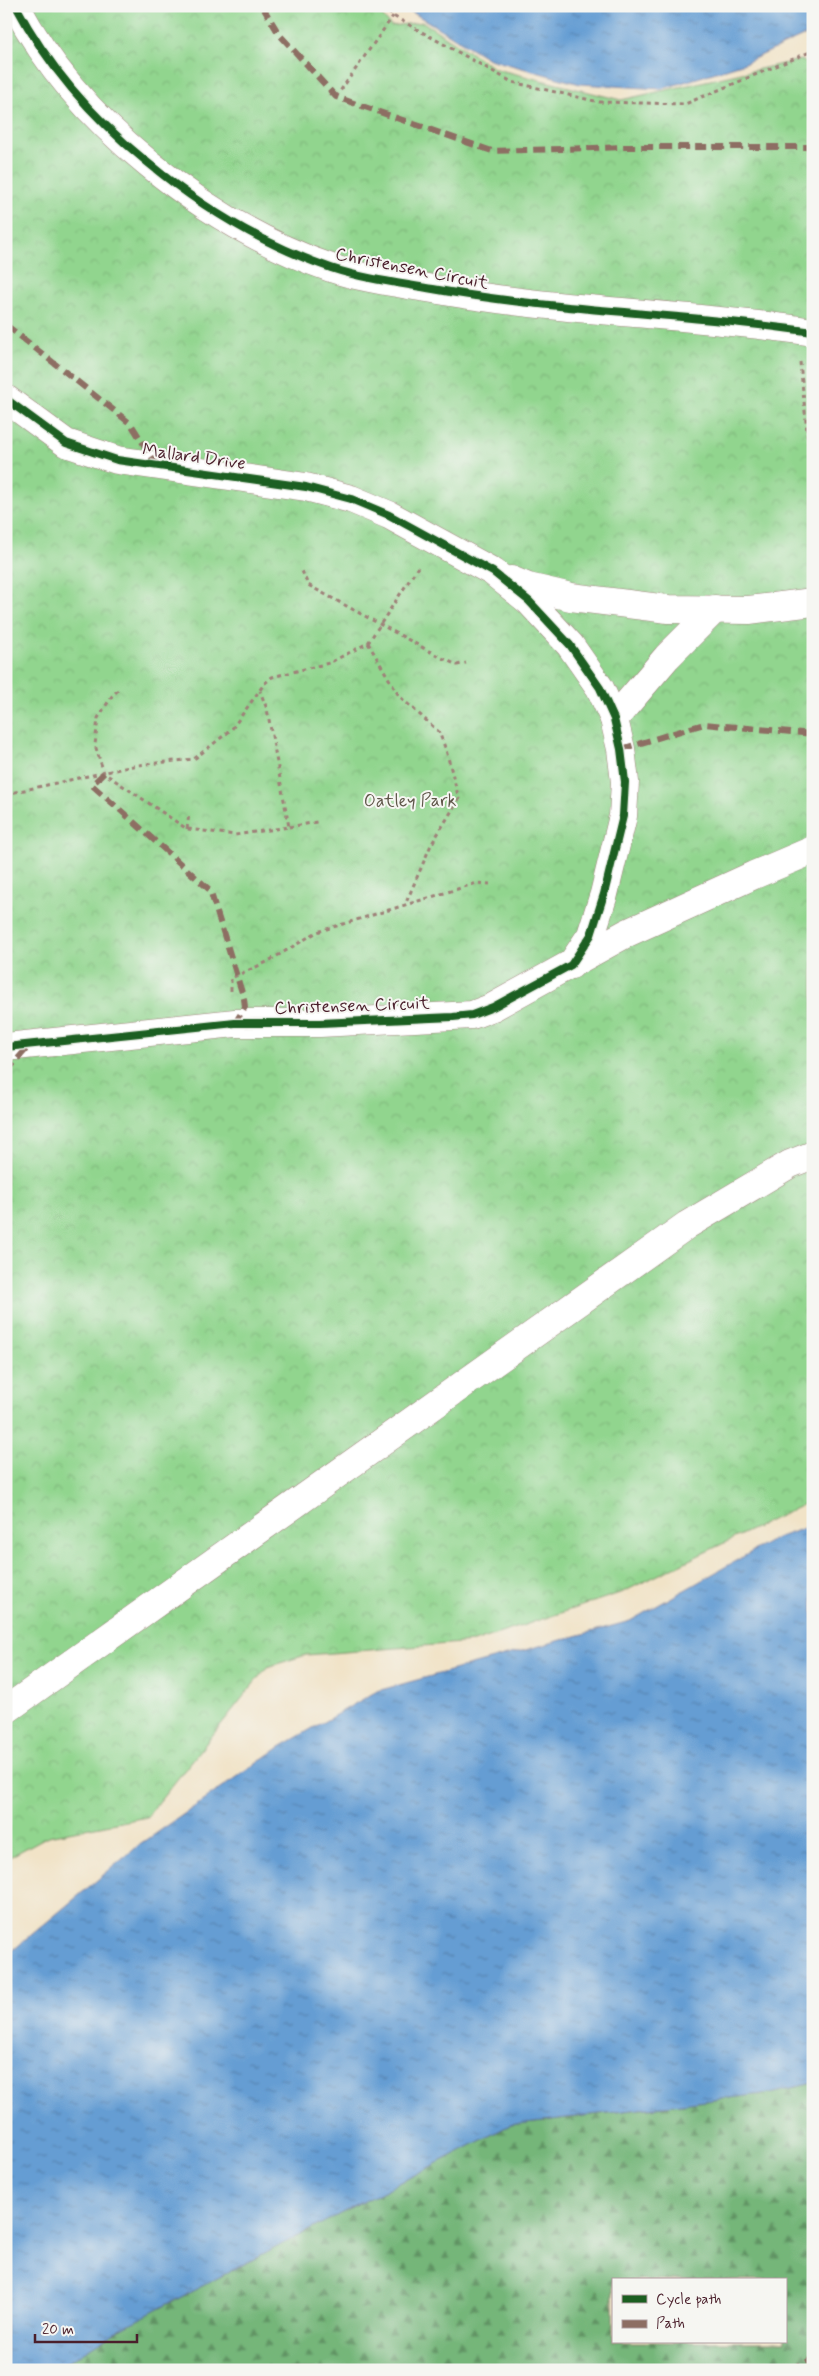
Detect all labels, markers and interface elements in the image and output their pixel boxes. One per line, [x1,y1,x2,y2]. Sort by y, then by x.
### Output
street label: Christensen Circuit [333,242,491,296]
street label: Mallard Drive [141,438,247,476]
park label: Oatley Park [364,789,456,813]
street label: Christensen Circuit [274,991,431,1021]
legend [612,2278,786,2344]
text: Cycle path [656,2290,721,2310]
scale bar [35,2311,138,2343]
text: Path [656,2314,685,2334]
text: 20 m [42,2320,74,2340]

